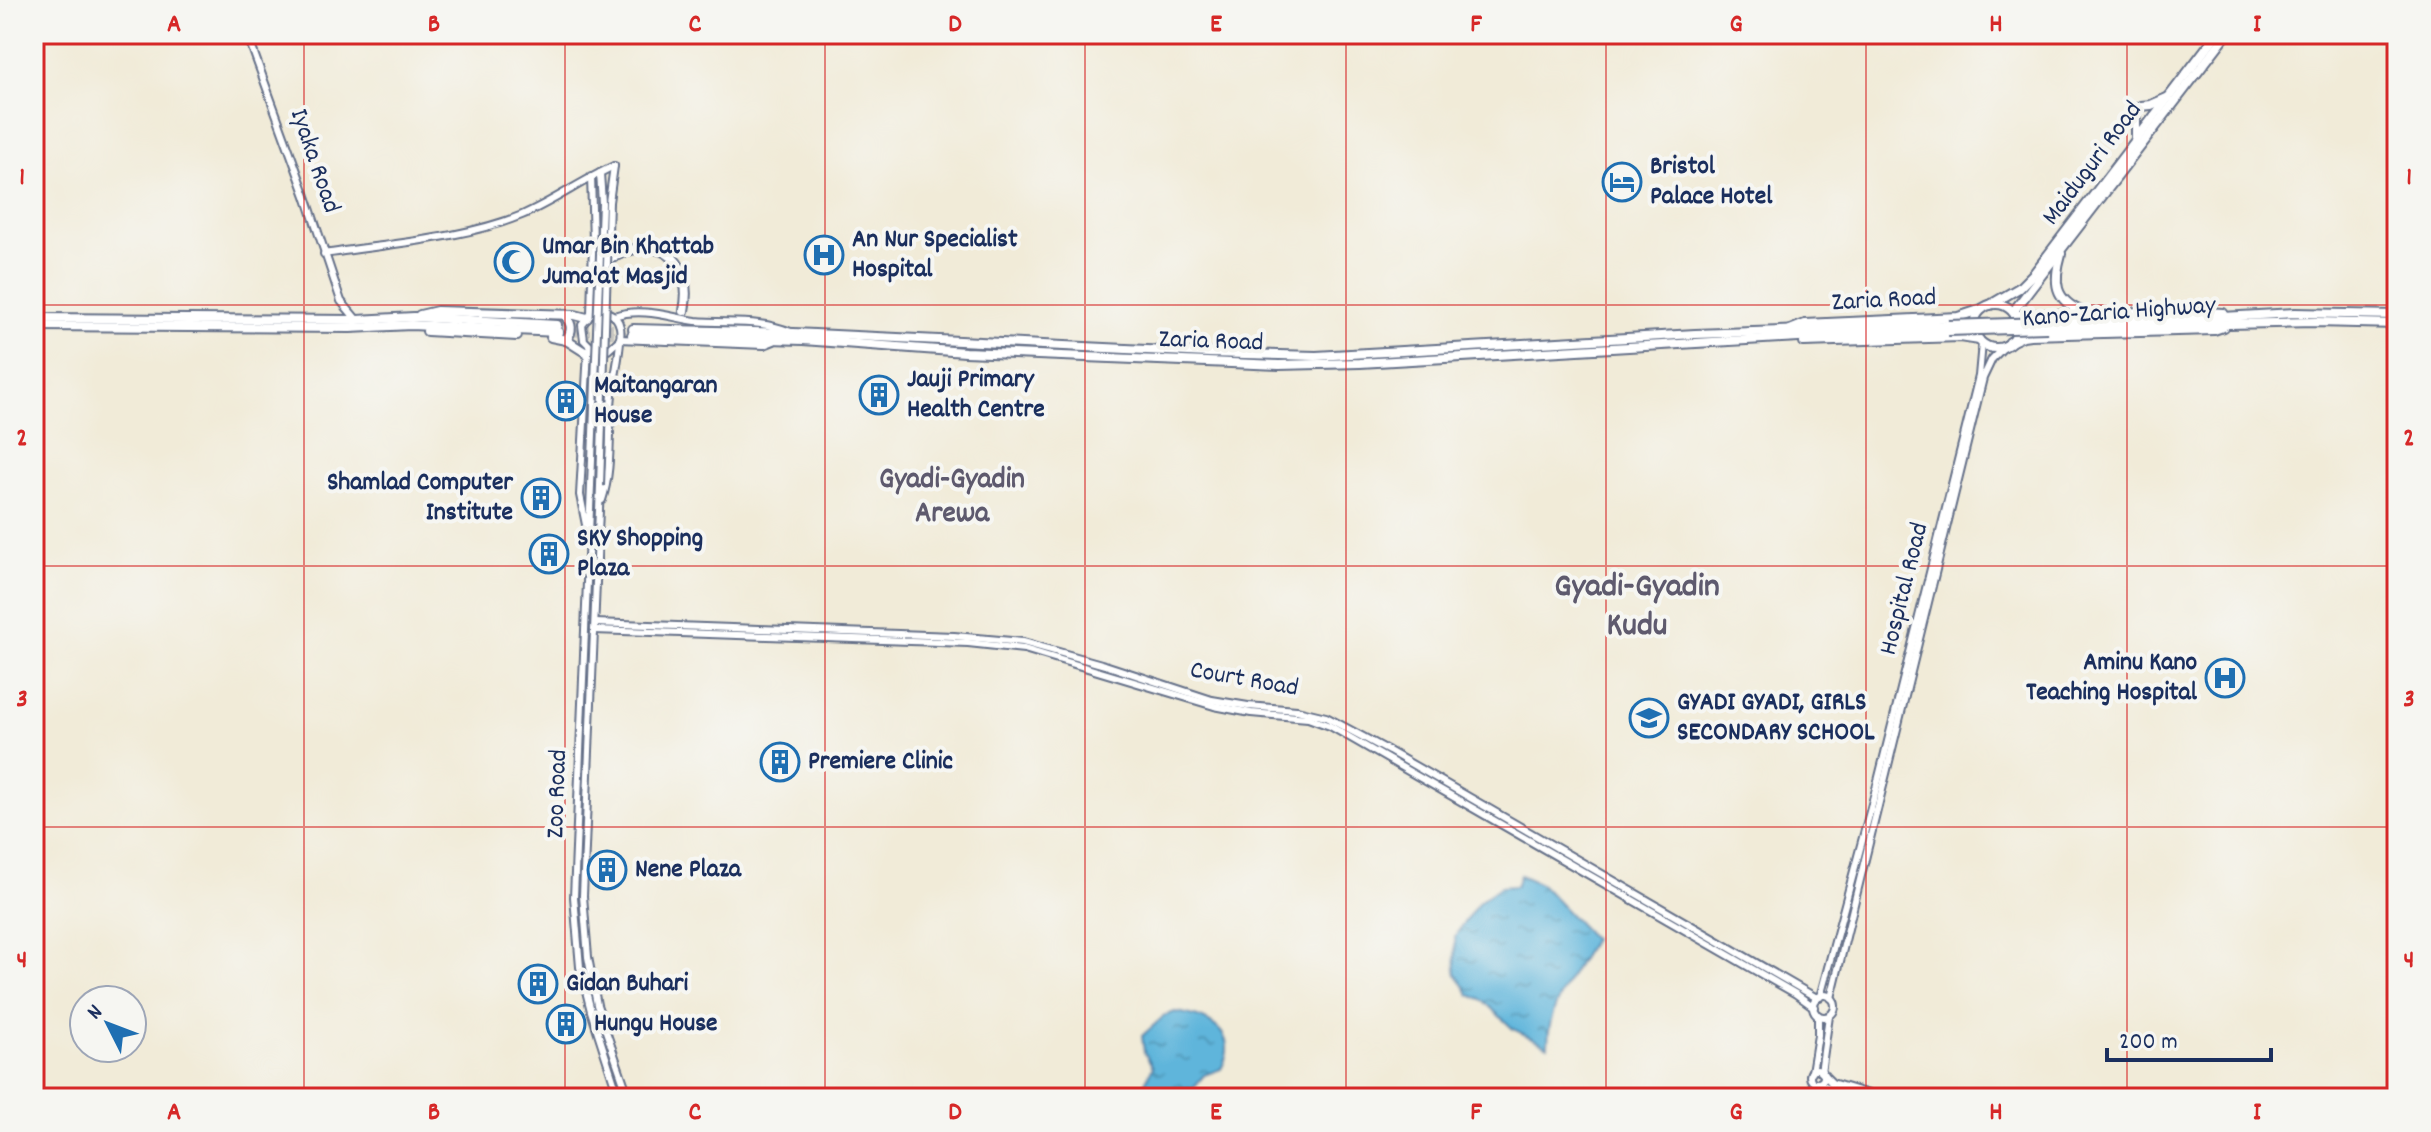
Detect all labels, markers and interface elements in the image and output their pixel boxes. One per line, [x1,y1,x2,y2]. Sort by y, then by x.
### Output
text: A [167,7,181,44]
text: B [428,7,440,44]
text: C [689,7,702,44]
text: D [948,7,962,44]
text: E [1210,7,1222,44]
text: F [1470,7,1482,44]
text: G [1729,7,1743,44]
text: H [1989,7,2003,44]
text: I [2253,7,2262,44]
street label: Maiduguri Road [2034,94,2152,234]
street label: Iyaka Road [279,104,349,218]
place label: Bristol Palace Hotel [1650,149,1773,216]
text: 1 [19,160,25,197]
text: 1 [2406,160,2412,197]
hotel icon: Bristol Palace Hotel [1601,161,1643,203]
place label: An Nur Specialist Hospital [852,222,1018,289]
place label: Umar Bin Khattab Juma'at Masjid [542,229,714,296]
hospital icon: An Nur Specialist Hospital [803,234,845,276]
mosque icon: Umar Bin Khattab Juma'at Masjid [493,241,535,283]
street label: Zaria Road [1831,280,1937,322]
street label: Kano-Zaria Highway [2021,288,2217,338]
street label: Zaria Road [1158,322,1264,362]
place label: Jauji Primary Health Centre [907,362,1045,429]
place label: Maitangaran House [594,368,717,435]
building icon: Jauji Primary Health Centre [858,374,900,416]
building icon: Maitangaran House [545,380,587,422]
text: 2 [16,421,28,458]
text: 2 [2403,421,2415,458]
district label: Gyadi-Gyadin Arewa [879,460,1025,537]
place label: Shamlad Computer Institute [327,465,513,532]
building icon: Shamlad Computer Institute [520,477,562,519]
street label: Hospital Road [1871,519,1939,659]
place label: SKY Shopping Plaza [577,521,703,588]
building icon: SKY Shopping Plaza [528,533,570,575]
district label: Gyadi-Gyadin Kudu [1554,564,1720,652]
place label: Aminu Kano Teaching Hospital [2026,645,2198,712]
street label: Court Road [1187,652,1301,708]
hospital icon: Aminu Kano Teaching Hospital [2204,657,2246,699]
text: 3 [16,682,28,719]
text: 3 [2403,682,2415,719]
place label: GYADI GYADI, GIRLS SECONDARY SCHOOL [1677,685,1875,752]
school or university icon: GYADI GYADI, GIRLS SECONDARY SCHOOL [1628,697,1670,739]
building icon: Premiere Clinic [759,741,801,783]
place label: Premiere Clinic [808,744,953,781]
street label: Zoo Road [538,749,578,839]
building icon: Nene Plaza [586,849,628,891]
place label: Nene Plaza [635,852,742,889]
text: 4 [17,943,27,980]
text: 4 [2404,943,2414,980]
building icon: Gidan Buhari [517,963,559,1005]
place label: Gidan Buhari [566,966,689,1003]
north arrow [68,984,148,1064]
text: N [81,998,111,1027]
building icon: Hungu House [545,1003,587,1045]
place label: Hungu House [594,1006,718,1043]
scale bar [2107,1012,2271,1062]
text: 200 m [2119,1026,2178,1060]
text: A [167,1095,181,1132]
text: B [428,1095,440,1132]
text: C [689,1095,702,1132]
text: D [948,1095,962,1132]
text: E [1210,1095,1222,1132]
text: F [1470,1095,1482,1132]
text: G [1729,1095,1743,1132]
text: H [1989,1095,2003,1132]
text: I [2253,1095,2262,1132]

